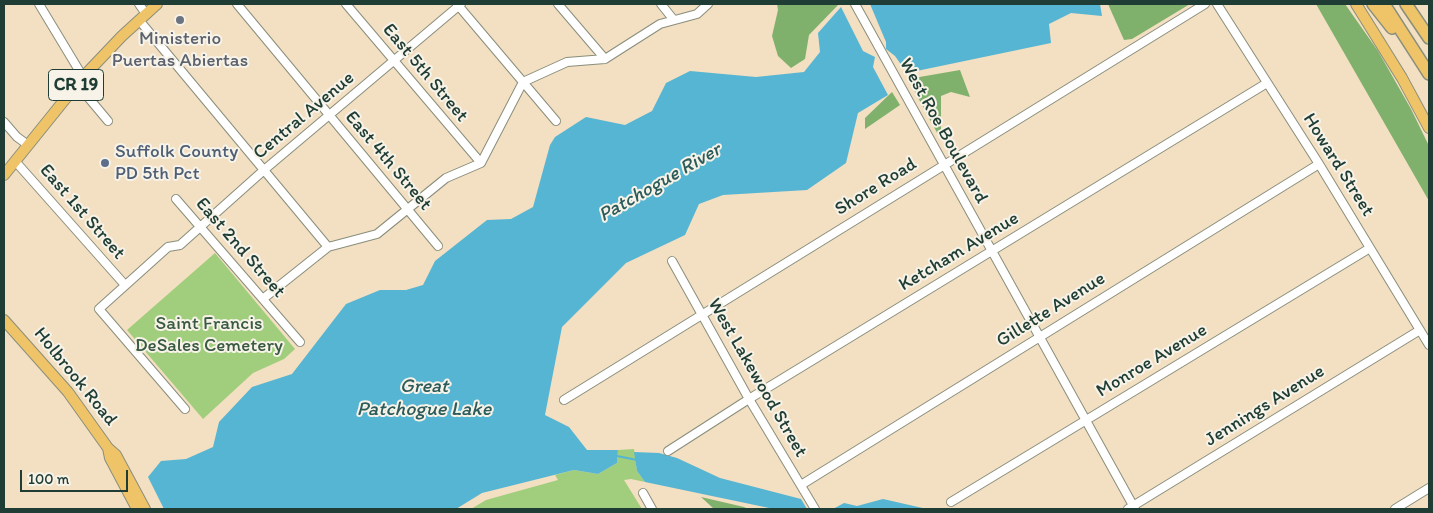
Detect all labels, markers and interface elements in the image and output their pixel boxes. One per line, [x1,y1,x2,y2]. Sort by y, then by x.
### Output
marker: Ministerio Puertas Abiertas [174,14,186,26]
street label: East 5th Street [377,19,473,127]
place label: Ministerio Puertas Abiertas [112,28,248,72]
street label: West Roe Boulevard [894,54,992,208]
street label: Central Avenue [249,67,359,165]
road number: CR 19 [48,70,104,100]
street label: East 4th Street [340,107,436,215]
street label: Howard Street [1297,109,1379,221]
water label: Patchogue River [594,138,726,228]
place label: Suffolk County PD 5th Pct [115,141,238,185]
street label: Shore Road [831,153,921,221]
marker: Suffolk County PD 5th Pct [99,157,111,169]
street label: East 1st Street [34,160,130,264]
street label: East 2nd Street [190,193,290,303]
street label: Ketcham Avenue [895,207,1023,297]
street label: Gillette Avenue [992,267,1110,353]
street label: West Lakewood Street [702,294,812,462]
park label: Saint Francis DeSales Cemetery [135,313,283,357]
street label: Monroe Avenue [1093,319,1211,403]
street label: Holbrook Road [28,323,122,431]
street label: Jennings Avenue [1201,360,1329,452]
water label: Great Patchogue Lake [357,375,491,422]
scale bar [22,460,130,492]
text: 100 m [28,470,69,488]

